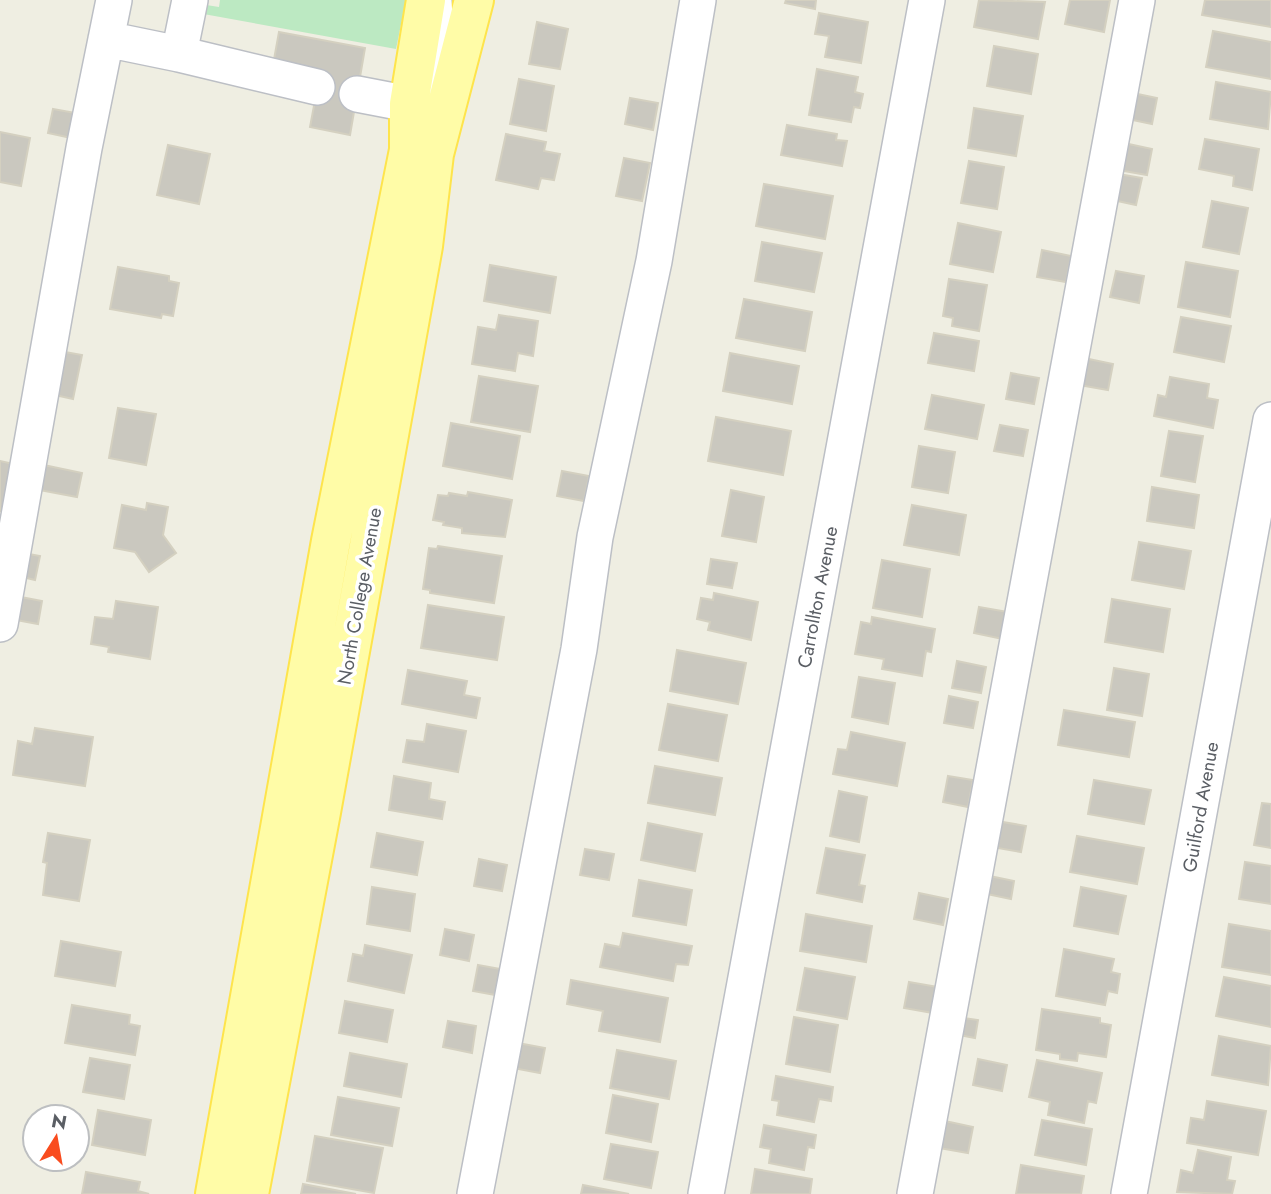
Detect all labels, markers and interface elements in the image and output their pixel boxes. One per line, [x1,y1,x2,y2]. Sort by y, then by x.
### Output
street label: North College Avenue [331,505,388,687]
street label: Carrollton Avenue [791,524,845,670]
street label: Guilford Avenue [1176,740,1225,874]
north arrow [21,1103,91,1173]
text: N [49,1107,69,1136]

